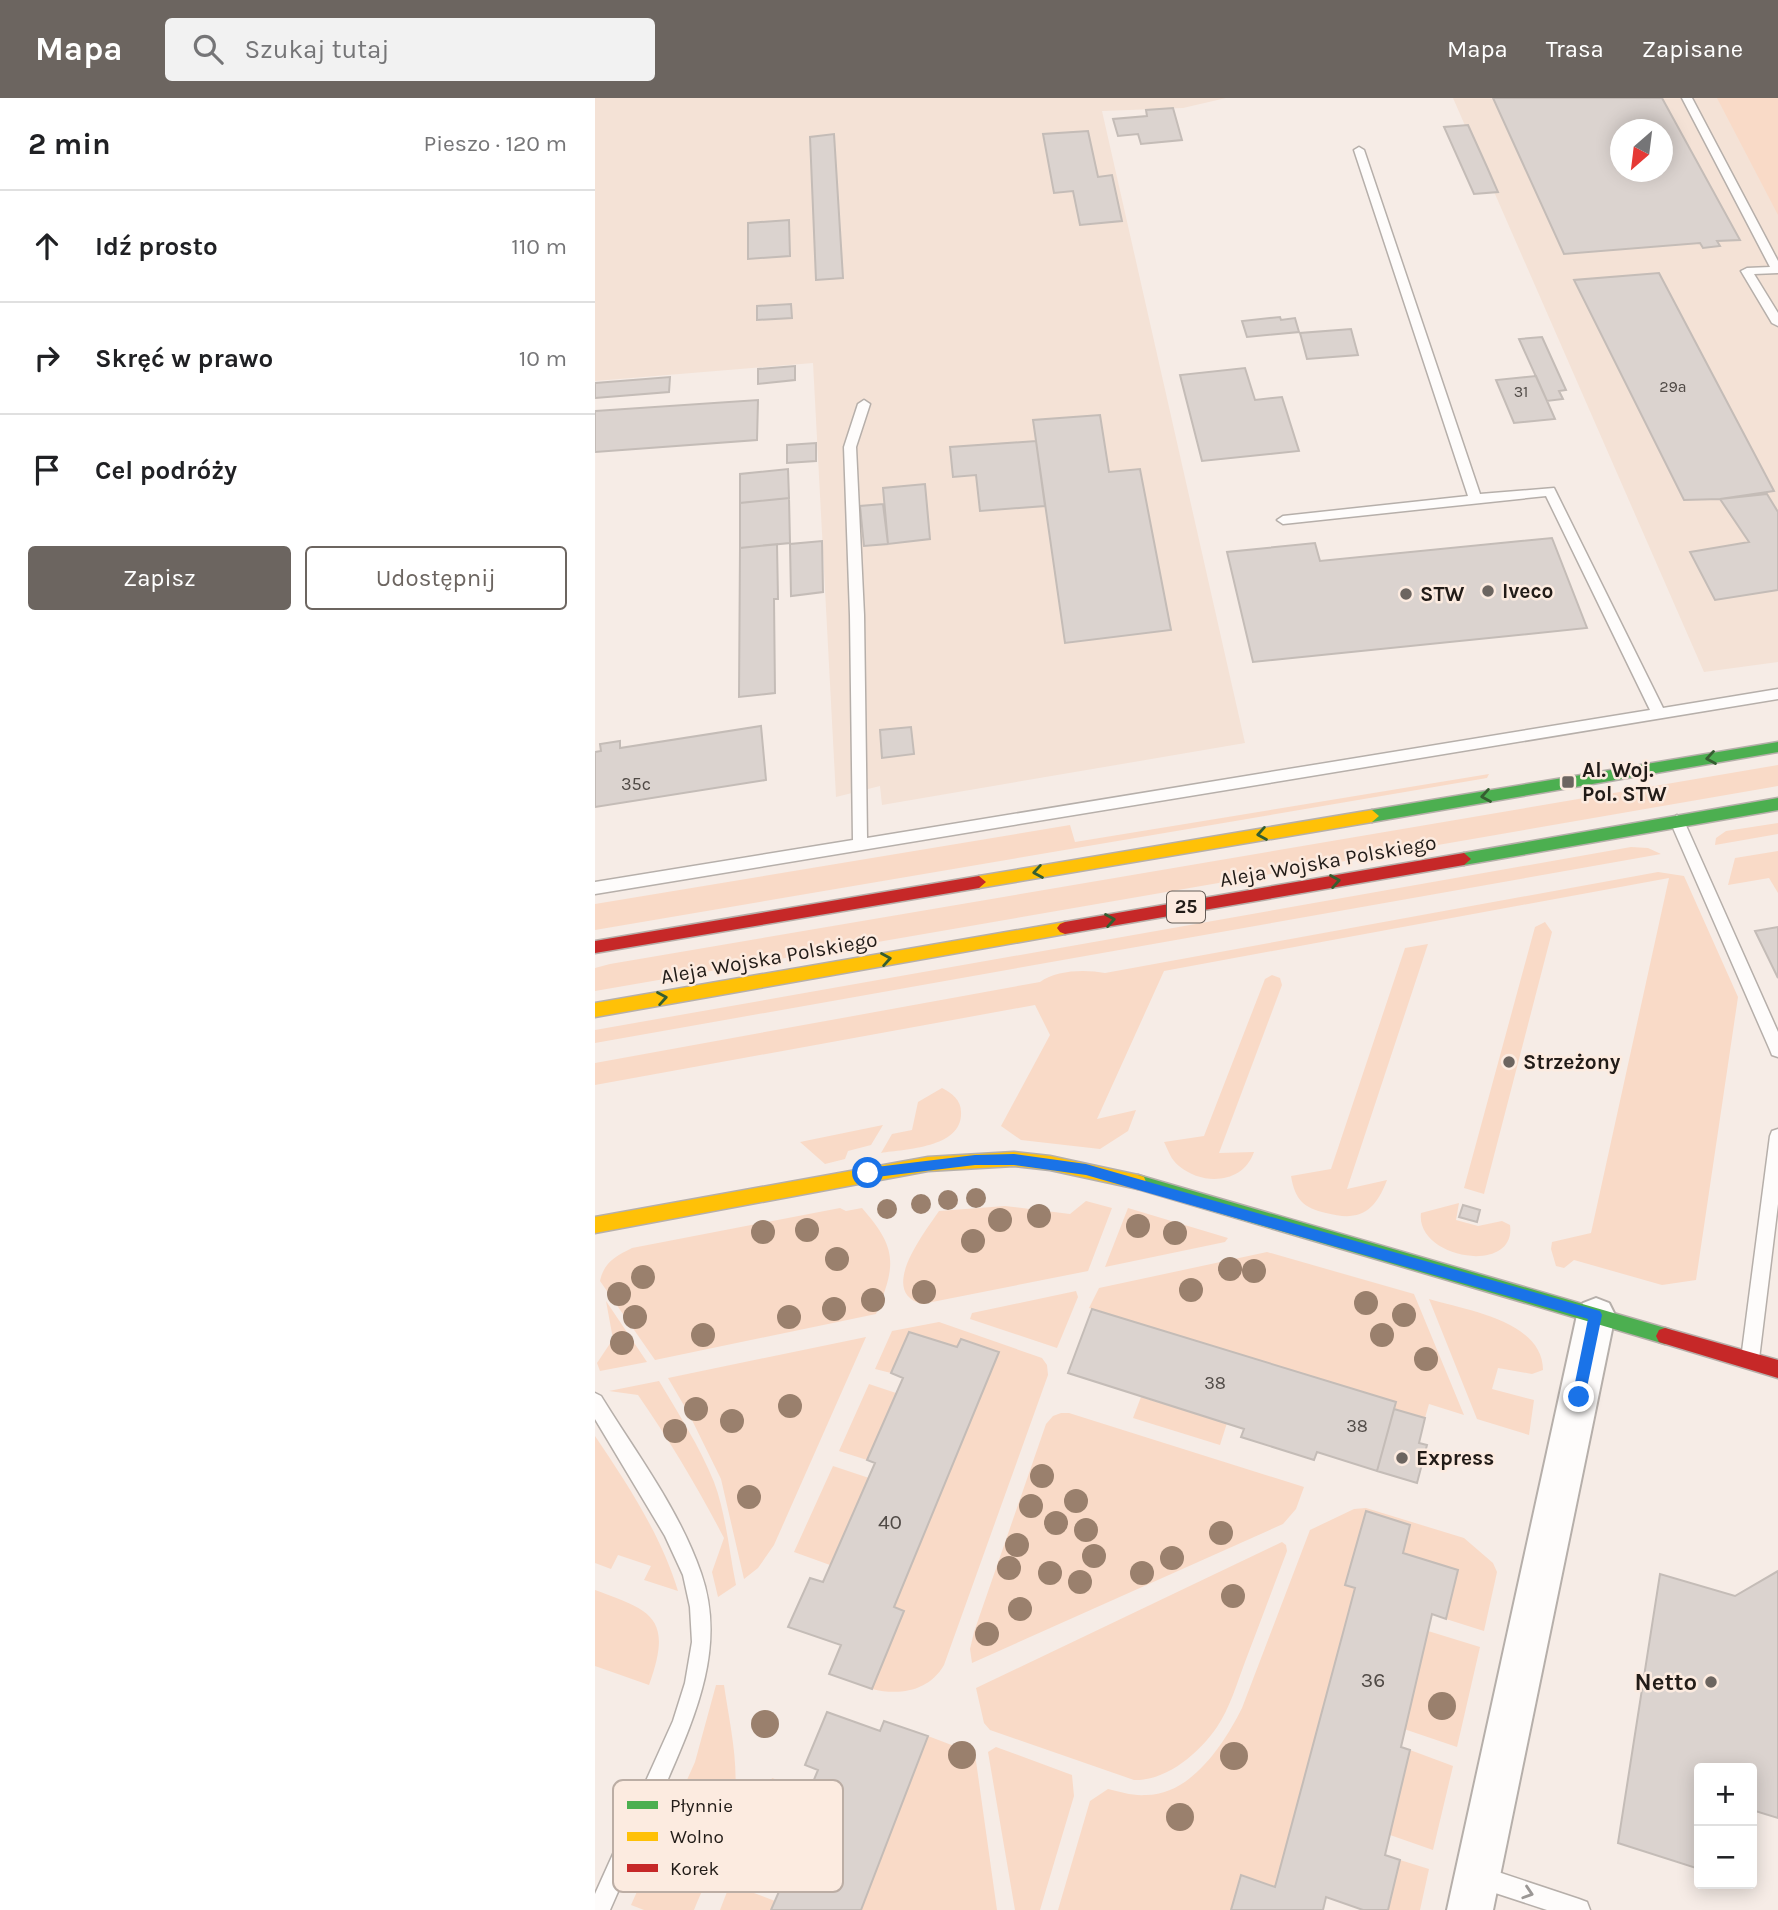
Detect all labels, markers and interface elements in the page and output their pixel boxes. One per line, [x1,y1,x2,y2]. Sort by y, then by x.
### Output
search box [165,18,655,81]
text: Mapa [35,30,123,68]
icon: search [189,30,227,68]
text: Szukaj tutaj [245,34,389,65]
text: Mapa [1447,35,1508,63]
text: Trasa [1546,35,1604,63]
text: Zapisane [1642,35,1743,63]
north arrow [1610,119,1673,182]
text: 2 min [28,126,111,162]
text: Pieszo · 120 m [423,130,567,157]
icon: ahead [28,227,66,265]
text: Idź prosto [95,231,218,262]
text: 110 m [511,233,567,260]
icon: right [28,339,66,377]
text: Skręć w prawo [95,343,273,374]
text: 10 m [519,345,567,372]
house number: 29a [1659,377,1687,396]
house number: 31 [1514,382,1528,401]
icon: arrive [28,451,66,489]
text: Cel podróży [95,455,237,486]
button: Zapisz [28,546,291,610]
button: Udostępnij [305,546,567,610]
place label: Iveco [1502,579,1553,603]
place label: STW [1420,582,1465,606]
marker: Iveco [1480,583,1496,599]
marker: STW [1398,586,1414,602]
one-way arrow [1705,750,1717,765]
place label: Al. Woj. Pol. STW [1582,758,1667,806]
house number: 35c [621,773,651,795]
marker: Al. Woj. Pol. STW [1560,774,1576,790]
one-way arrow [1480,788,1492,803]
one-way arrow [1256,826,1268,841]
street label: Aleja Wojska Polskiego [1218,830,1438,892]
one-way arrow [1032,864,1044,879]
one-way arrow [1329,874,1341,889]
road number: 25 [1167,892,1205,922]
one-way arrow [1105,913,1116,928]
street label: Aleja Wojska Polskiego [659,927,879,989]
one-way arrow [880,952,892,967]
one-way arrow [656,991,668,1006]
place label: Strzeżony [1523,1050,1621,1074]
marker: Strzeżony [1501,1054,1517,1070]
route start [852,1157,883,1188]
house number: 38 [1204,1372,1226,1394]
route end [1563,1381,1594,1412]
house number: 38 [1346,1415,1368,1437]
place label: Express [1416,1446,1494,1470]
marker: Express [1394,1450,1410,1466]
house number: 40 [878,1510,902,1534]
house number: 36 [1361,1668,1385,1692]
place label: Netto [1635,1668,1697,1696]
marker: Netto [1703,1674,1719,1690]
map controls [1694,1763,1757,1889]
button: + [1694,1763,1757,1826]
legend [613,1780,843,1892]
text: Płynnie [670,1795,733,1817]
text: Wolno [670,1826,724,1848]
button: − [1694,1826,1757,1889]
text: Korek [670,1858,720,1880]
one-way arrow [1522,1885,1534,1899]

